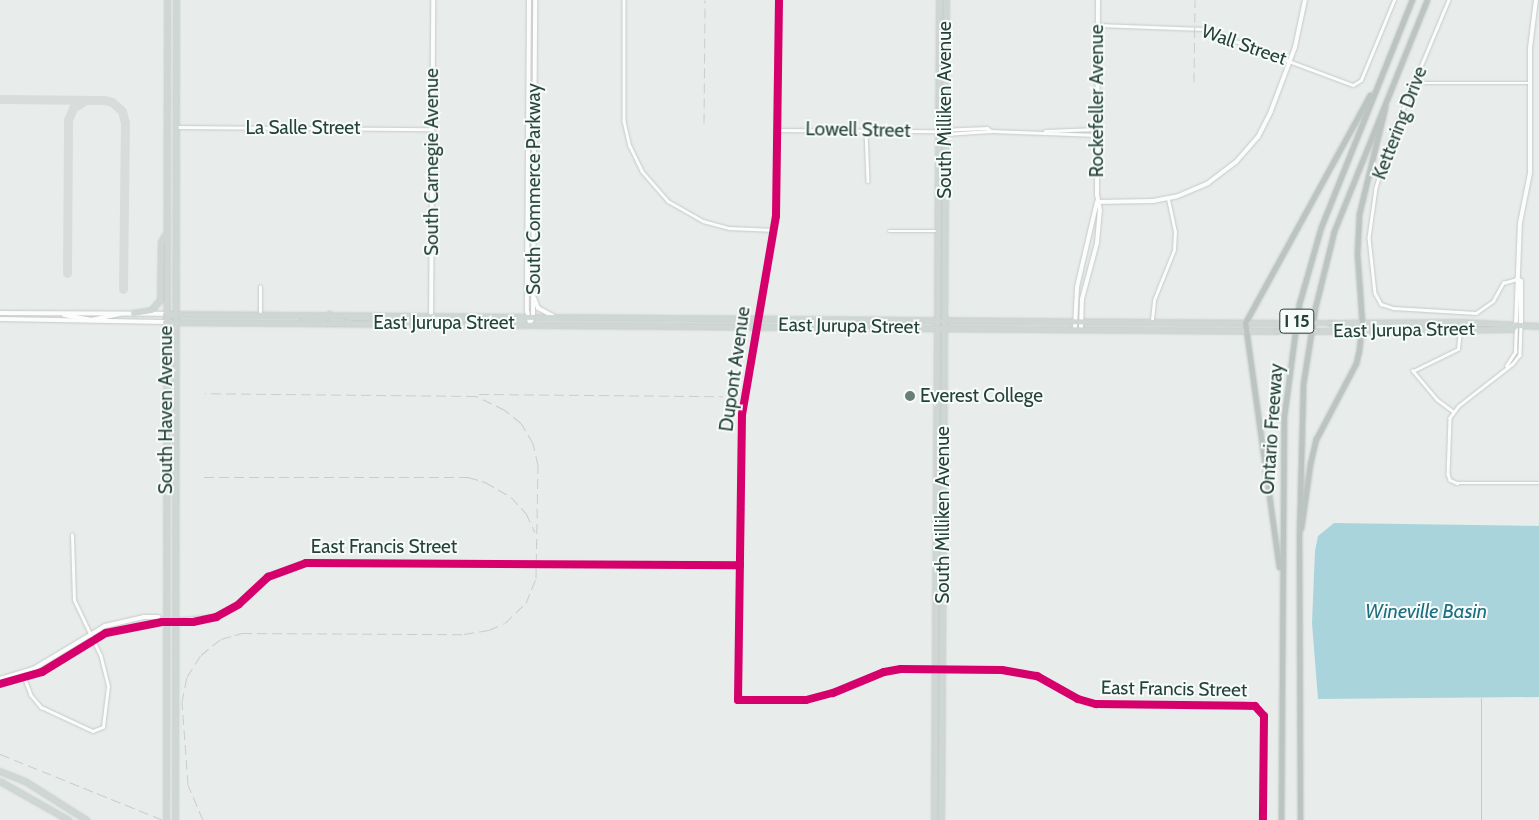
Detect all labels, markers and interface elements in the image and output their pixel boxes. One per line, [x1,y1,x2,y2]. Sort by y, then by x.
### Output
street label: Wall Street [1198,20,1290,70]
street label: South Milliken Avenue [934,21,956,199]
street label: Rockefeller Avenue [1086,25,1108,177]
street label: Kettering Drive [1368,63,1432,183]
street label: South Carnegie Avenue [421,68,443,256]
street label: South Commerce Parkway [523,83,545,295]
street label: La Salle Street [246,117,360,139]
street label: Lowell Street [805,118,911,142]
street label: Dupont Avenue [715,305,755,433]
road number: I 15 [1278,306,1316,336]
street label: East Jurupa Street [373,312,515,334]
street label: East Jurupa Street [778,313,920,339]
street label: East Jurupa Street [1333,317,1475,343]
street label: South Haven Avenue [155,326,177,494]
street label: Ontario Freeway [1256,363,1288,495]
place label: Everest College [920,385,1043,407]
marker: Everest College [904,390,916,402]
street label: South Milliken Avenue [932,426,954,604]
street label: East Francis Street [311,536,457,558]
water label: Wineville Basin [1365,599,1487,623]
street label: East Francis Street [1101,676,1247,702]

